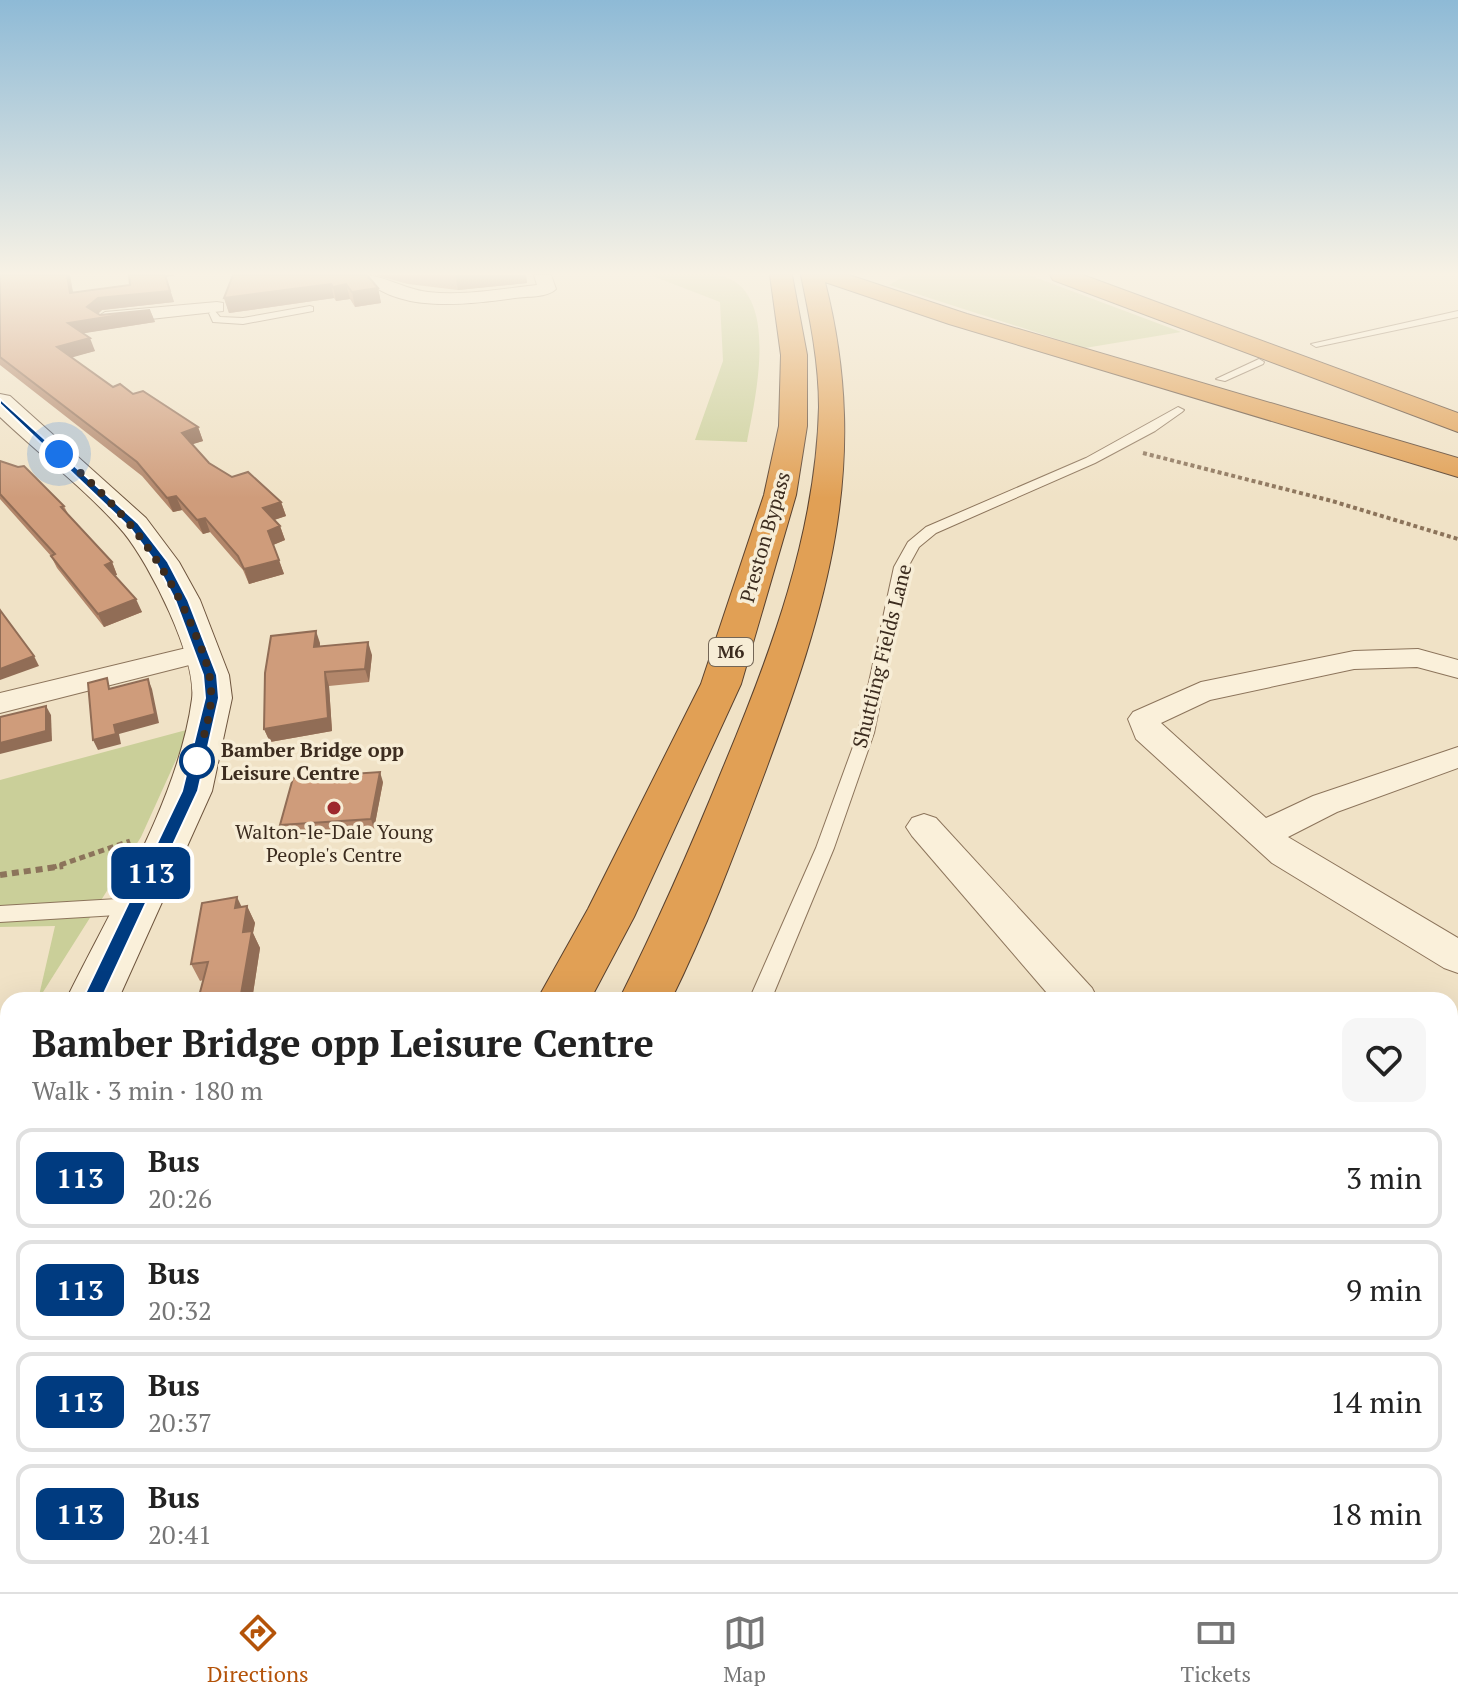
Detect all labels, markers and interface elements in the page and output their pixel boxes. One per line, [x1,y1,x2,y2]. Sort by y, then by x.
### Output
your location [39,434,79,474]
street label: Preston Bypass [733,468,796,605]
street label: Shuttling Fields Lane [846,561,917,751]
road number: M6 [709,638,753,666]
place label: Bamber Bridge opp Leisure Centre [221,736,404,786]
marker: Bamber Bridge opp Leisure Centre [180,744,214,778]
marker: Walton-le-Dale Young People's Centre [325,799,343,817]
place label: Walton-le-Dale Young People's Centre [235,818,434,868]
line badge: 113 [105,847,197,899]
text: 113 [127,854,175,891]
text: Bamber Bridge opp Leisure Centre [32,1018,654,1068]
button: heart [1342,1018,1426,1102]
text: Walk · 3 min · 180 m [32,1073,263,1107]
text: Bus [148,1141,200,1181]
text: 3 min [1346,1158,1422,1198]
text: 113 [56,1159,104,1196]
text: 20:26 [148,1181,212,1215]
text: Bus [148,1253,200,1293]
text: 9 min [1346,1270,1422,1310]
text: 113 [56,1271,104,1308]
text: 20:32 [148,1293,212,1327]
text: Bus [148,1365,200,1405]
text: 14 min [1330,1382,1422,1422]
text: 113 [56,1383,104,1420]
text: 20:37 [148,1405,212,1439]
text: Bus [148,1477,200,1517]
text: 18 min [1330,1494,1422,1534]
text: 113 [56,1495,104,1532]
text: 20:41 [148,1517,212,1551]
tab: Directions [207,1611,309,1688]
tab: Map [723,1611,767,1688]
tab: Tickets [1181,1611,1251,1688]

